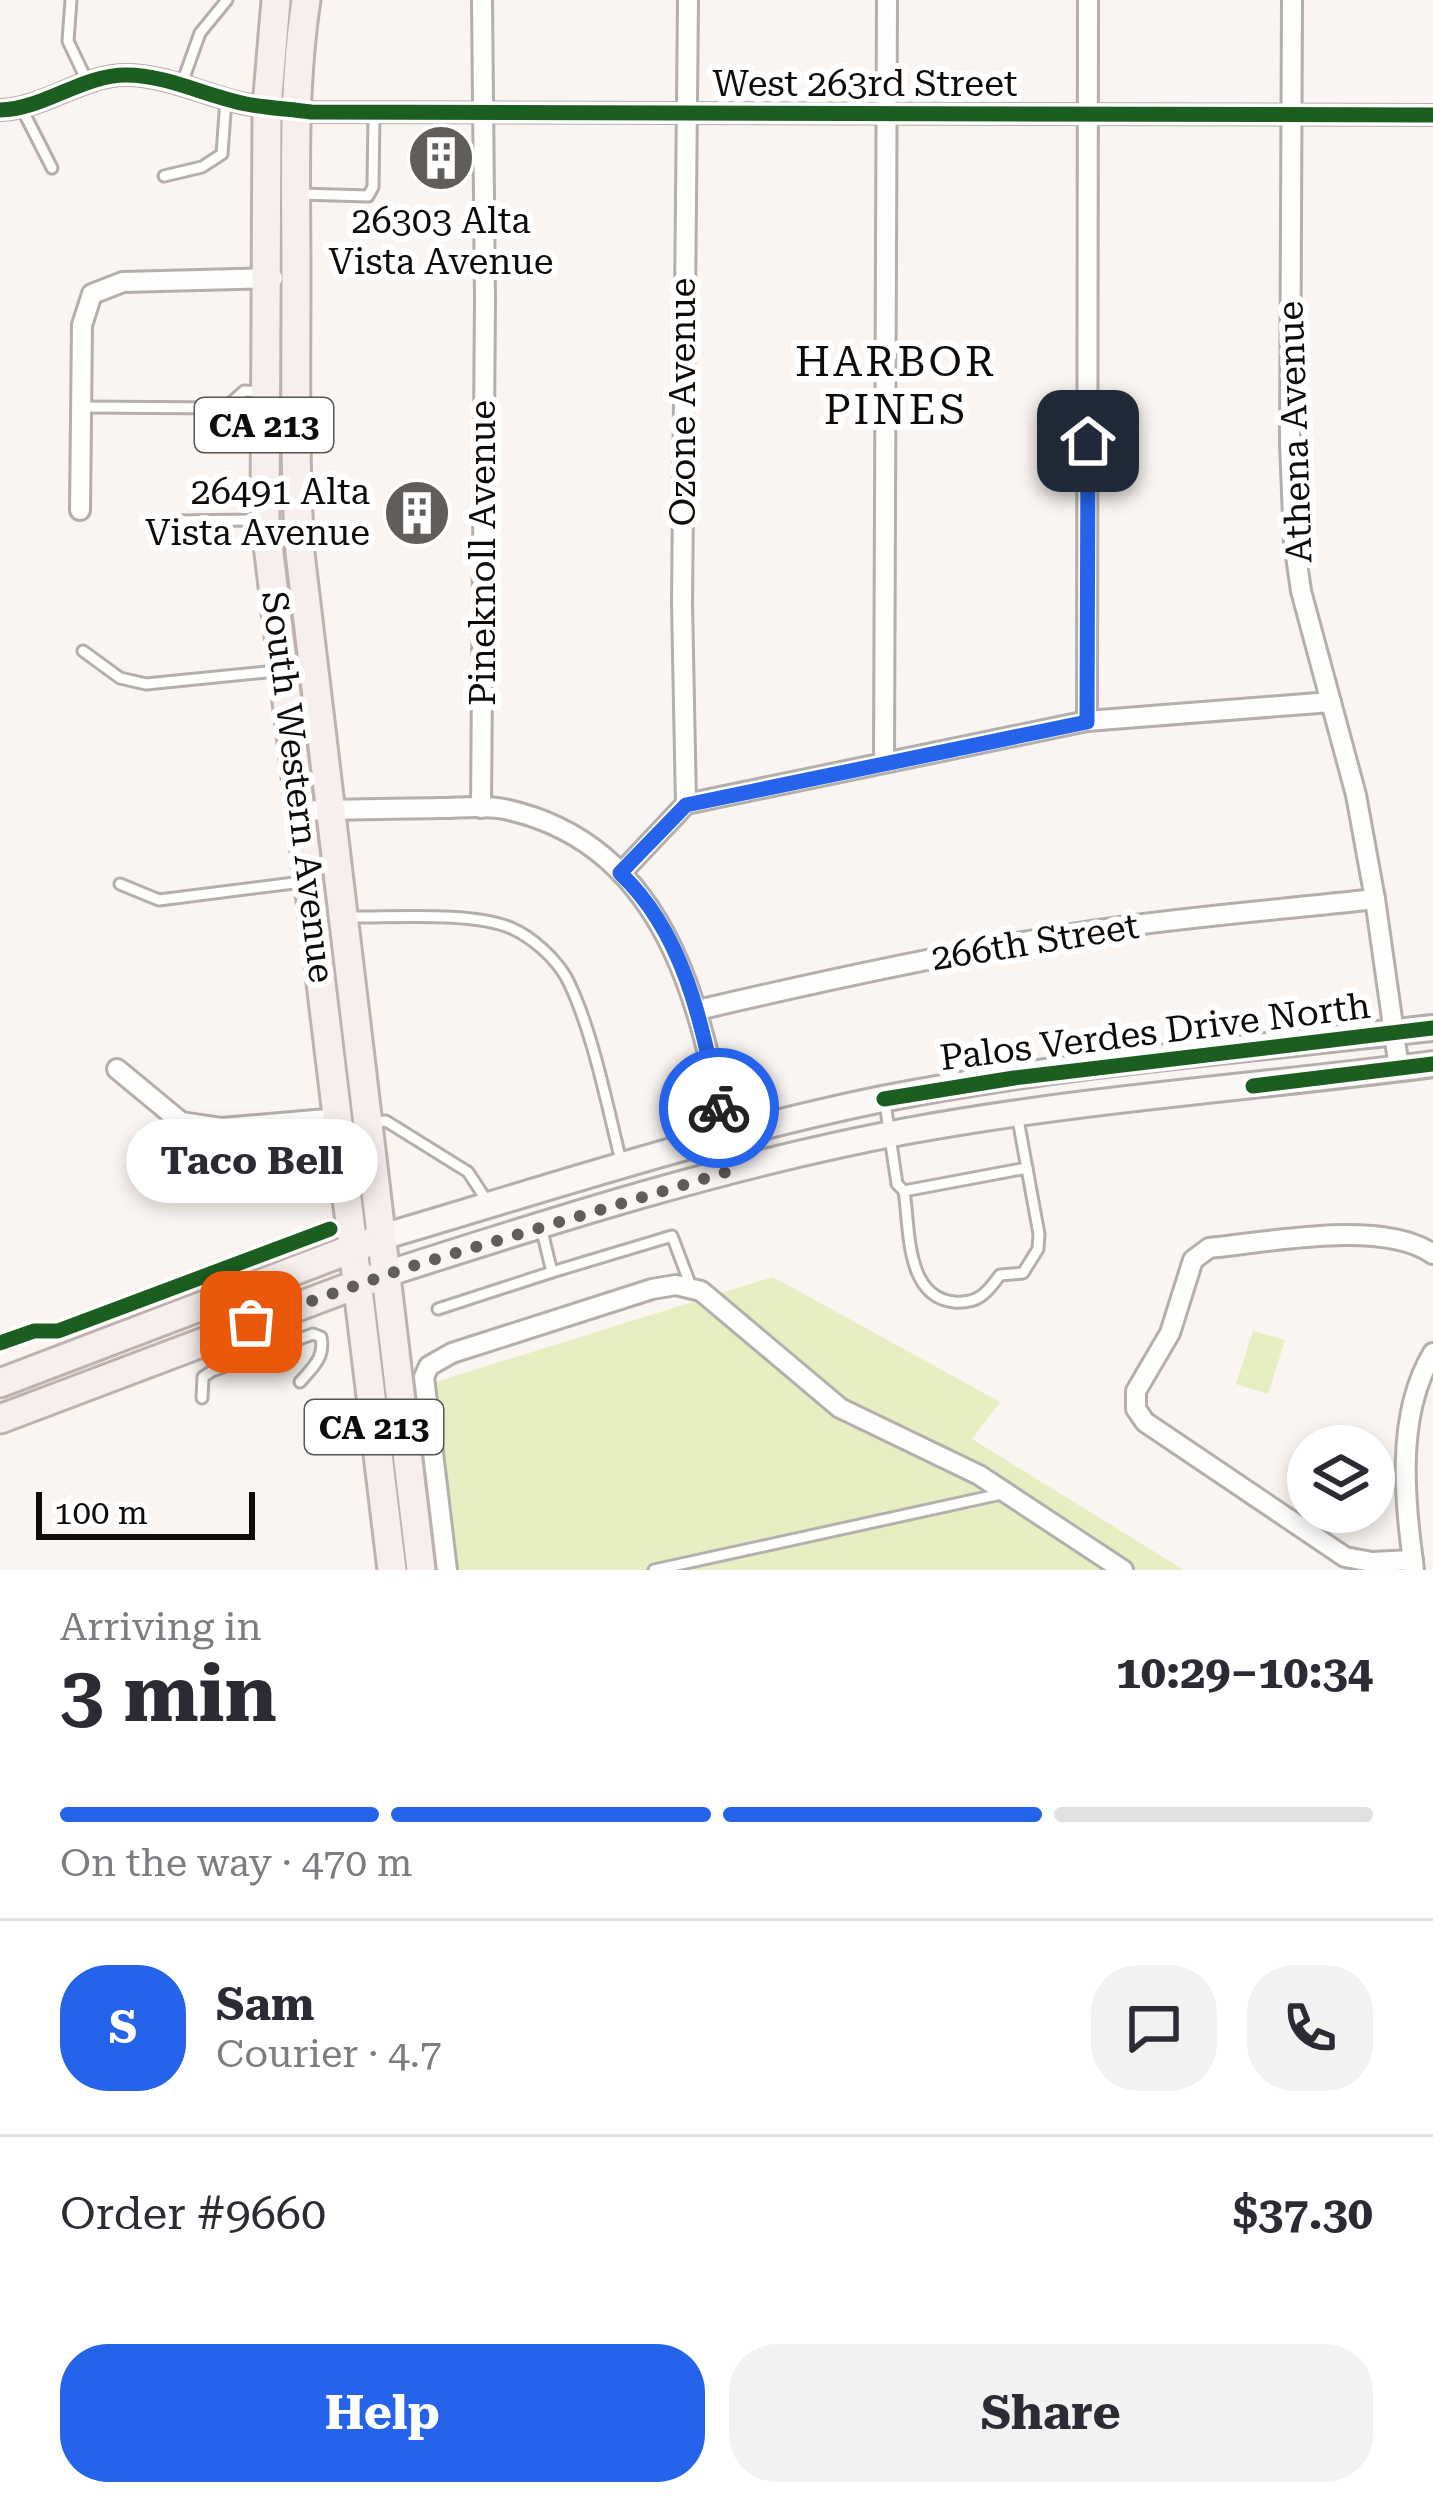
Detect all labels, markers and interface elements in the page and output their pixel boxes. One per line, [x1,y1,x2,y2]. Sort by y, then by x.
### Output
street label: West 263rd Street [713,63,1017,105]
building icon: 26303 Alta Vista Avenue [406,123,476,193]
place label: 26303 Alta Vista Avenue [329,200,553,283]
street label: Ozone Avenue [662,278,704,526]
street label: Athena Avenue [1269,300,1321,564]
district label: HARBOR PINES [795,337,997,434]
pin [1037,390,1139,492]
road number: CA 213 [195,398,333,452]
street label: Pineknoll Avenue [462,400,504,706]
icon: home [1055,408,1121,474]
place label: 26491 Alta Vista Avenue [145,471,370,554]
building icon: 26491 Alta Vista Avenue [382,478,452,548]
street label: South Western Avenue [253,589,343,985]
street label: 266th Street [928,905,1142,979]
street label: Palos Verdes Drive North [937,985,1373,1079]
courier [659,1048,779,1168]
icon: bike [686,1075,752,1141]
callout: Taco Bell [125,1118,377,1202]
text: Taco Bell [160,1138,344,1184]
pin [200,1271,302,1373]
icon: bag [218,1289,284,1355]
road number: CA 213 [305,1400,443,1454]
map controls [1287,1425,1395,1533]
button: layers [1287,1425,1395,1533]
scale bar [36,1486,255,1539]
text: 100 m [54,1493,148,1532]
text: Arriving in [60,1604,262,1650]
text: 10:29–10:34 [1116,1646,1373,1699]
text: 3 min [60,1649,277,1740]
text: On the way · 470 m [60,1840,412,1886]
button: chat [1091,1965,1217,2091]
button: phone [1247,1965,1373,2091]
text: Sam [216,1978,314,2031]
text: S [109,2001,137,2054]
text: Courier · 4.7 [216,2031,442,2077]
text: Order #9660 [60,2187,326,2240]
text: $37.30 [1233,2187,1373,2240]
button: Help [60,2344,705,2482]
button: Share [729,2344,1373,2482]

